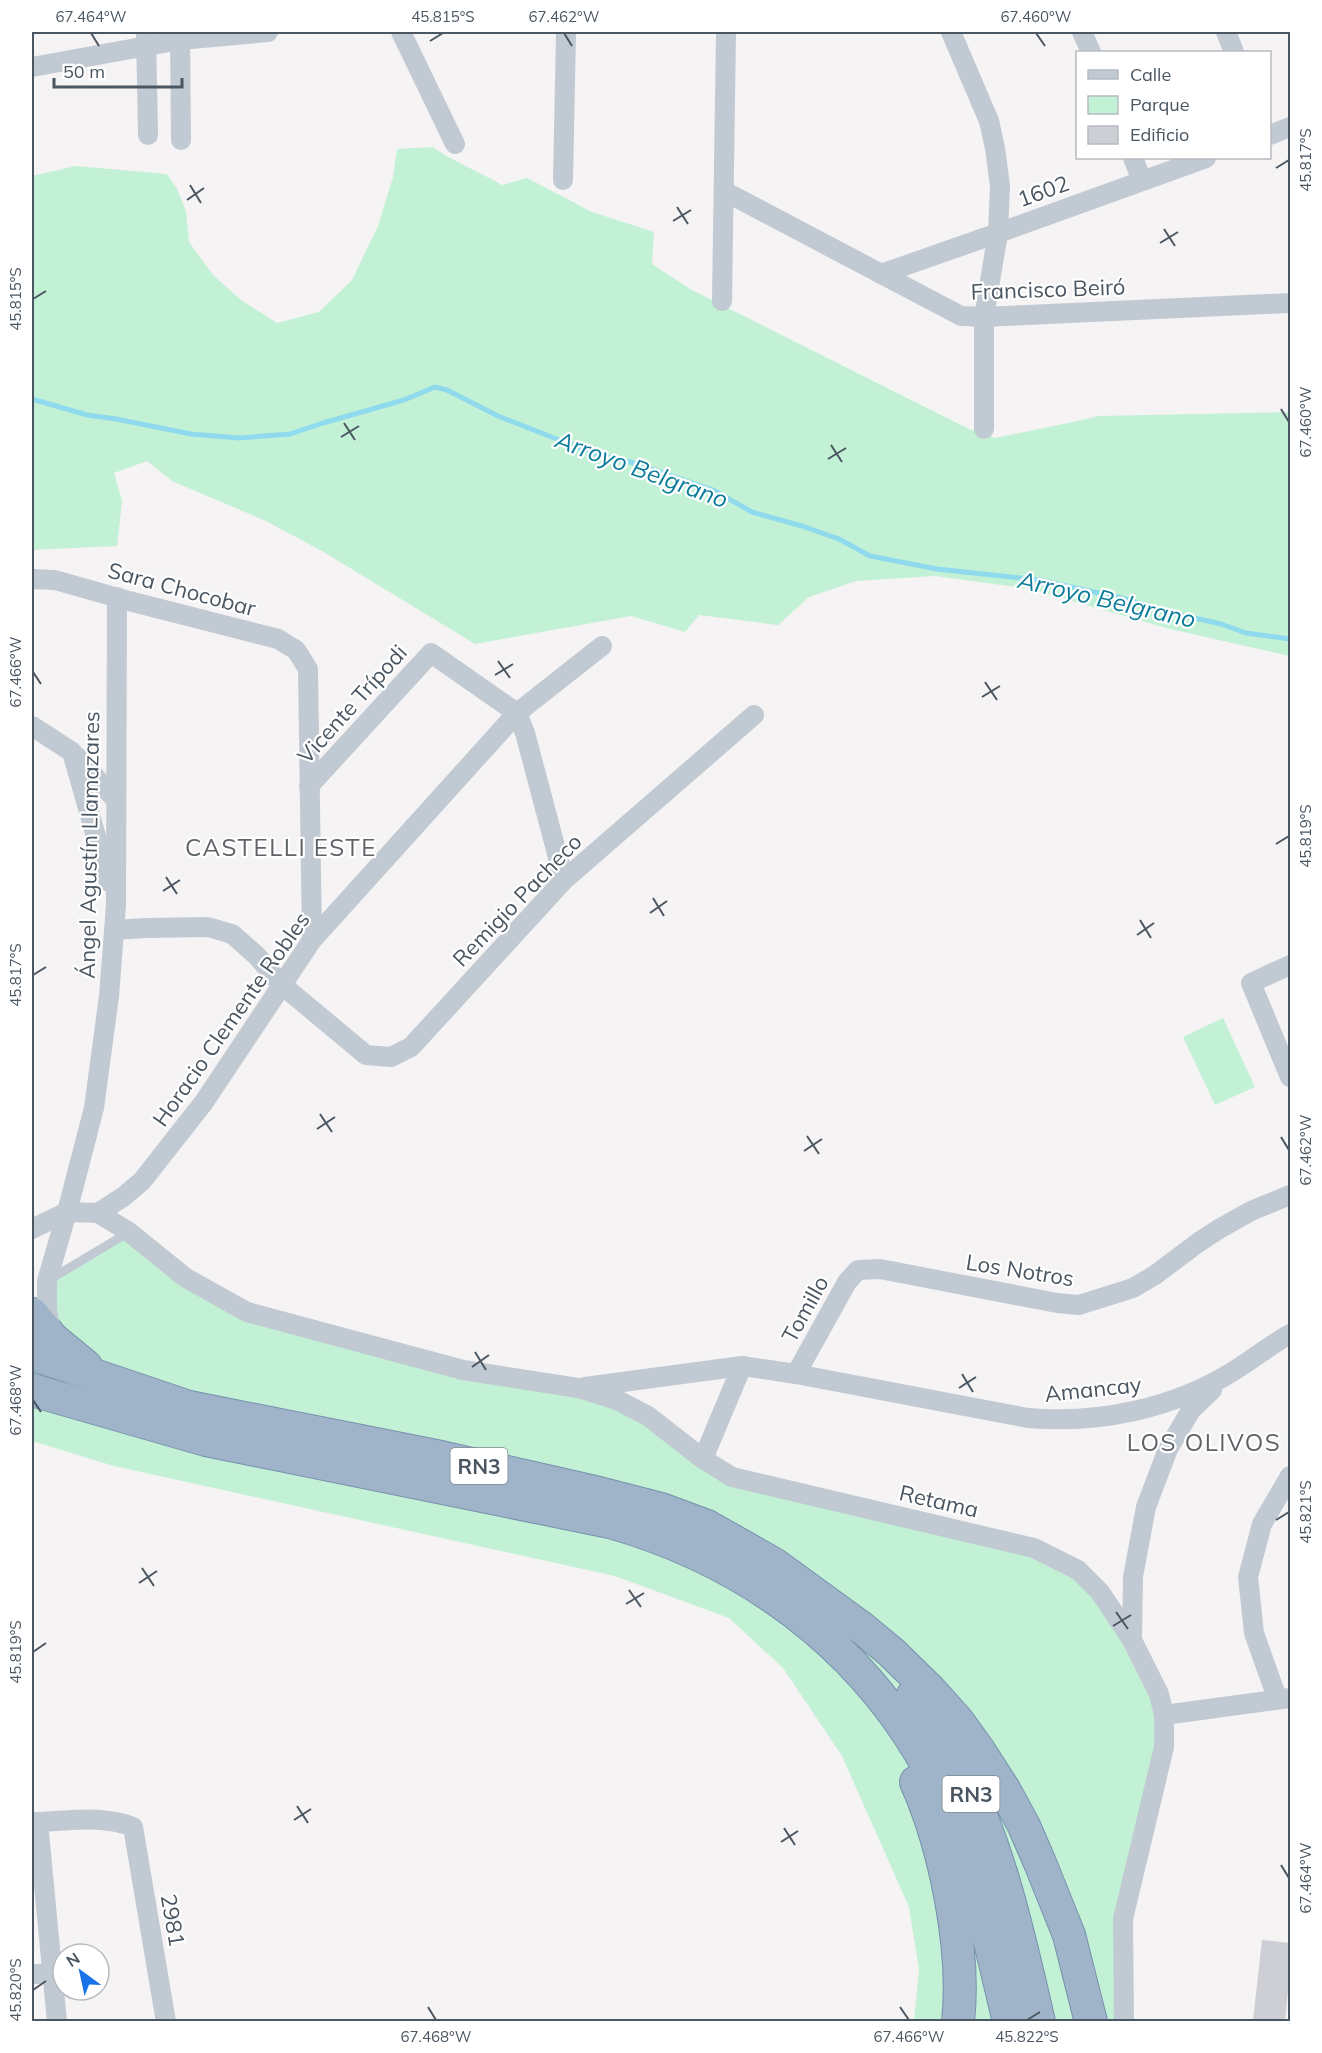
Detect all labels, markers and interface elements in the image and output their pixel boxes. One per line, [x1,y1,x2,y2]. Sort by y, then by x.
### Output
text: 67.464°W [56,7,127,26]
text: 45.815°S [411,7,475,26]
text: 67.462°W [529,7,600,26]
text: 67.460°W [1001,7,1072,26]
scale bar [54,51,182,89]
legend [1076,51,1271,159]
text: 50 m [63,60,105,83]
text: Calle [1130,63,1171,86]
text: Parque [1130,93,1189,116]
text: Edificio [1130,123,1189,146]
text: 45.817°S [1296,128,1315,192]
street label: 1602 [1013,169,1073,213]
text: 45.815°S [6,267,25,331]
street label: Francisco Beiró [970,272,1126,306]
text: 67.460°W [1296,386,1315,457]
water label: Arroyo Belgrano [551,424,732,514]
street label: Sara Chocobar [105,556,259,622]
water label: Arroyo Belgrano [1014,564,1199,634]
text: 67.466°W [6,636,25,707]
street label: Vicente Trípodi [291,639,413,769]
street label: Ángel Agustín Llamazares [73,711,105,979]
text: 45.819°S [1296,804,1315,868]
street label: Remigio Pacheco [446,828,588,972]
district label: CASTELLI ESTE [185,832,377,862]
street label: Horacio Clemente Robles [146,906,316,1132]
text: 45.817°S [6,943,25,1007]
text: 67.462°W [1296,1114,1315,1185]
street label: Los Notros [964,1248,1076,1292]
street label: Tomillo [775,1271,835,1347]
text: 67.468°W [6,1364,25,1435]
street label: Amancay [1043,1370,1143,1408]
district label: LOS OLIVOS [1127,1427,1281,1457]
road number: RN3 [450,1448,508,1484]
street label: Retama [897,1478,981,1524]
text: 45.821°S [1296,1480,1315,1544]
text: 45.819°S [6,1620,25,1684]
road number: RN3 [942,1776,1000,1812]
text: 67.464°W [1296,1842,1315,1913]
street label: 2981 [155,1892,191,1948]
north arrow [51,1942,111,2002]
text: N [62,1948,83,1971]
text: 45.820°S [6,1958,25,2022]
text: 67.468°W [401,2027,472,2046]
text: 67.466°W [874,2027,945,2046]
text: 45.822°S [995,2027,1059,2046]

